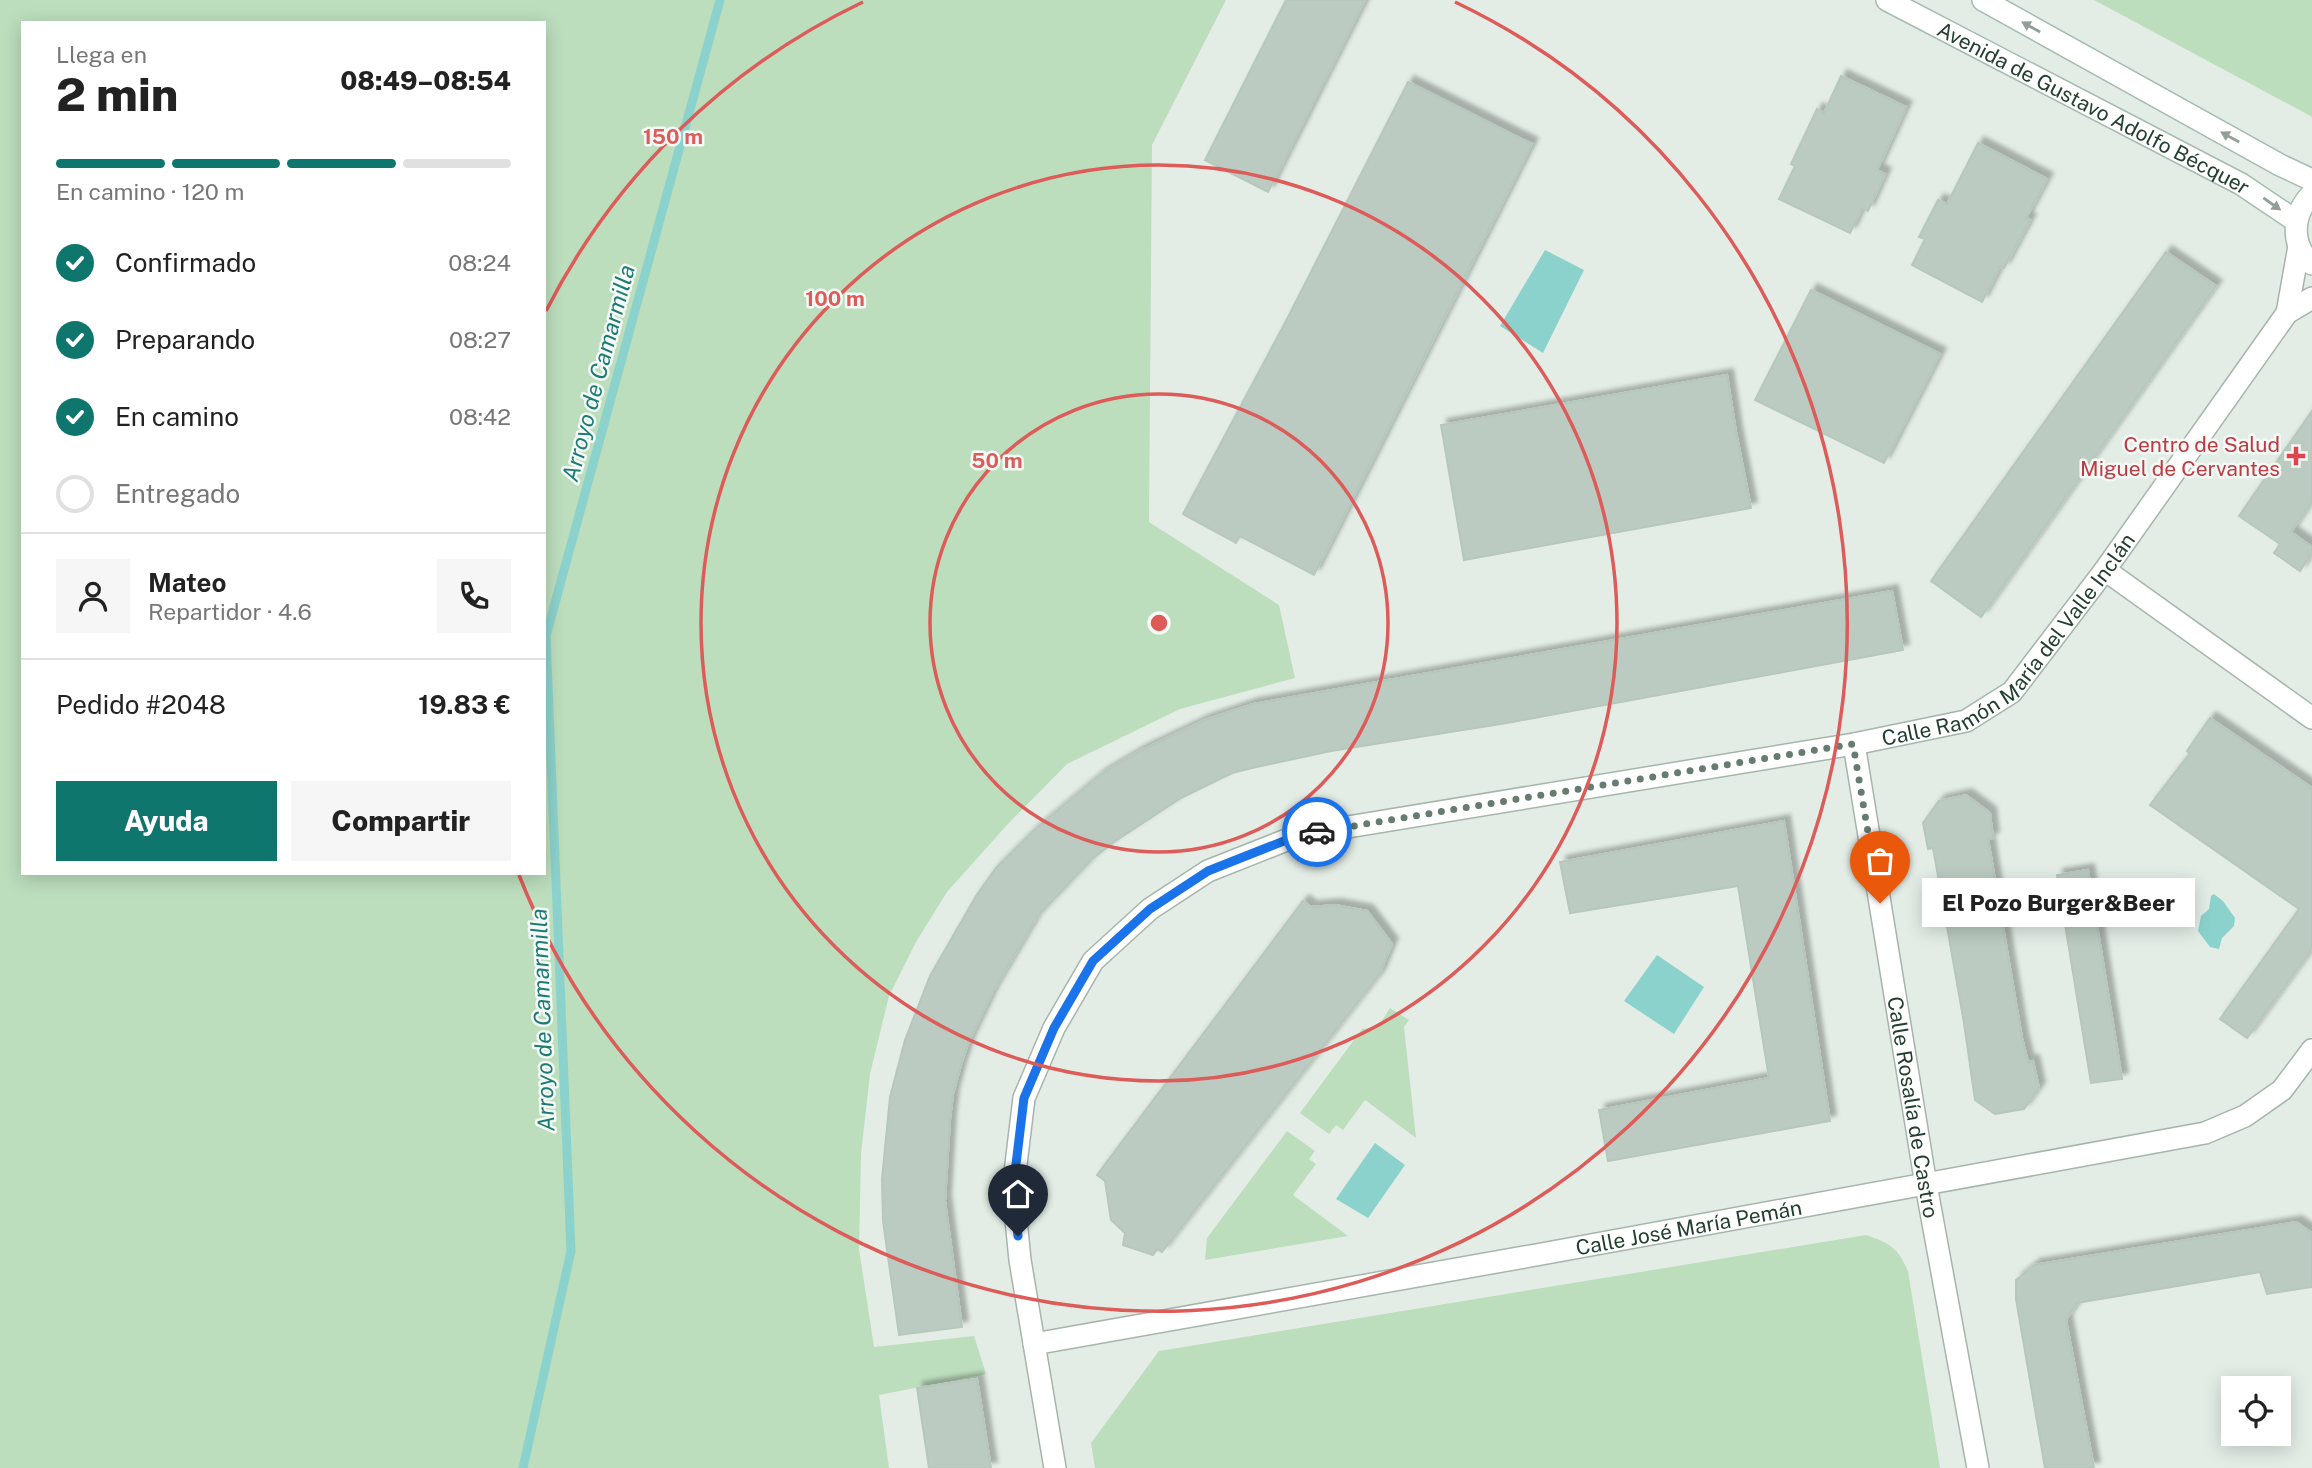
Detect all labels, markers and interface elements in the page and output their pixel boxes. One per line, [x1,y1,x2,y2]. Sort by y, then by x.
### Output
street label: Avenida de Gustavo Adolfo Bécquer [1933,16,2255,199]
one-way arrow [2021,21,2041,33]
text: Llega en [56,41,147,68]
text: 08:49–08:54 [340,65,511,96]
text: 2 min [56,67,178,121]
text: 150 m [643,124,703,149]
one-way arrow [2220,131,2240,143]
text: En camino · 120 m [56,178,244,205]
one-way arrow [2263,197,2281,211]
icon: check [56,244,94,282]
text: Confirmado [115,247,256,278]
text: 08:24 [448,249,511,276]
water label: Arroyo de Camarmilla [556,262,640,484]
text: 100 m [805,286,865,311]
icon: check [56,321,94,359]
text: Preparando [115,324,255,355]
text: 08:27 [449,326,511,353]
icon: check [56,398,94,436]
text: En camino [115,401,239,432]
text: 08:42 [449,403,511,430]
place label: Centro de Salud Miguel de Cervantes [2080,432,2280,481]
marker: Centro de Salud Miguel de Cervantes [2286,446,2306,466]
text: 50 m [971,448,1023,473]
text: Entregado [115,478,240,509]
street label: Calle Ramón María del Valle Inclán [1880,528,2140,750]
button: person [56,559,130,633]
button: phone [437,559,511,633]
text: Mateo [148,567,226,598]
text: Repartidor · 4.6 [148,598,312,625]
centre of rings [1147,611,1171,635]
text: Pedido #2048 [56,689,226,720]
text: 19.83 € [418,689,511,720]
button: Ayuda [56,781,277,861]
button: Compartir [291,781,511,861]
courier [1282,797,1352,867]
icon: car [1298,813,1336,851]
pin [1850,831,1910,903]
icon: bag [1861,842,1899,880]
callout: El Pozo Burger&Beer [1922,878,2195,928]
text: El Pozo Burger&Beer [1942,889,2175,916]
water label: Arroyo de Camarmilla [525,908,559,1132]
street label: Calle Rosalía de Castro [1883,995,1944,1220]
pin [988,1164,1048,1236]
icon: home [999,1175,1037,1213]
street label: Calle José María Pemán [1574,1194,1804,1260]
map controls [2221,1376,2291,1446]
button: locate [2221,1376,2291,1446]

